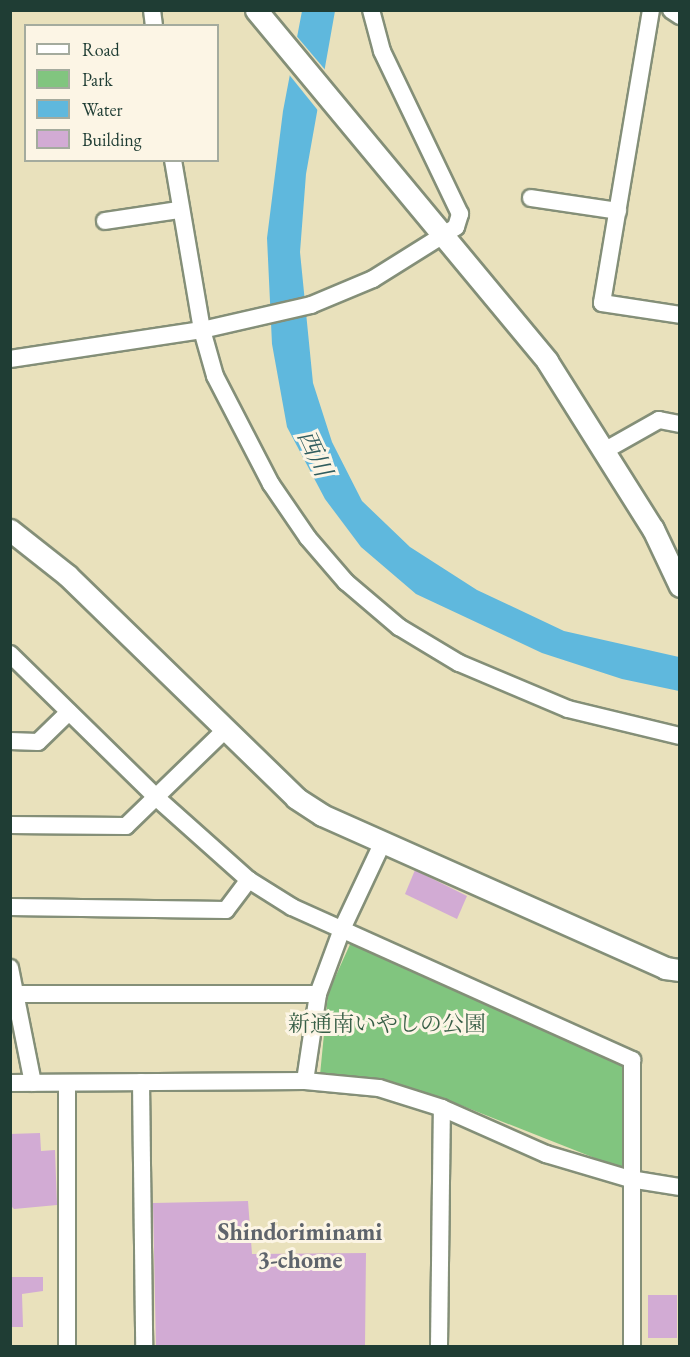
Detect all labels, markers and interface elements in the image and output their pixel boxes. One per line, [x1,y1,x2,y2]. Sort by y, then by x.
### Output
legend [24,24,219,162]
text: Road [82,38,120,61]
text: Park [82,68,113,91]
text: Water [82,98,123,121]
text: Building [82,128,142,151]
water label: 西川 [292,425,338,481]
park label: 新通南いやしの公園 [288,1011,486,1037]
district label: Shindoriminami 3-chome [218,1218,382,1274]

